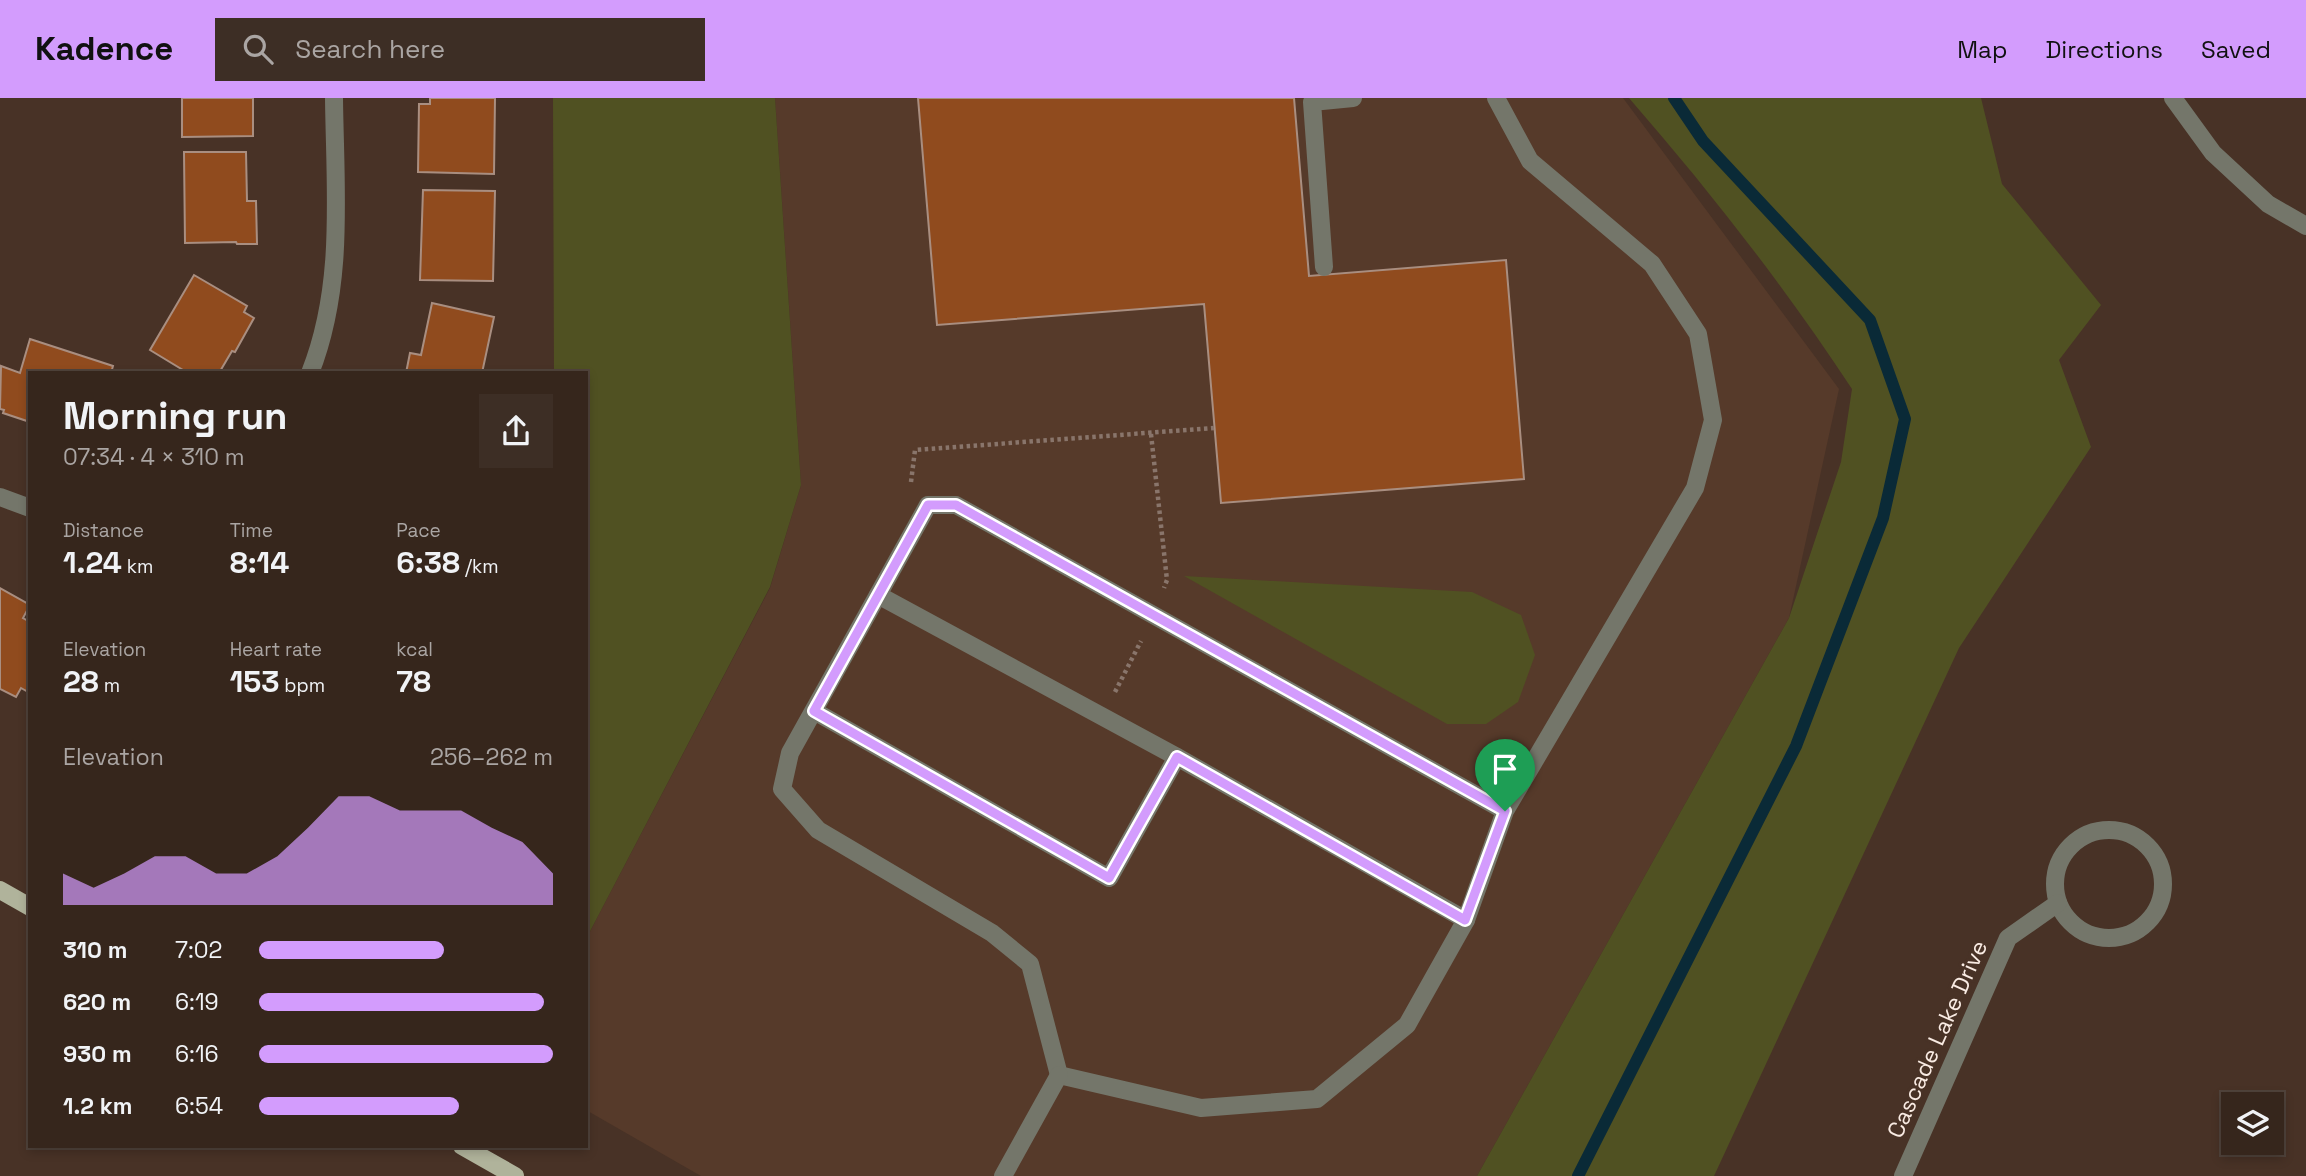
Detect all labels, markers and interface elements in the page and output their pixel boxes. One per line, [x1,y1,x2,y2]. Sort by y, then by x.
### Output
search box [215,18,705,81]
text: Kadence [35,28,173,70]
icon: search [239,30,277,68]
text: Search here [295,32,445,66]
text: Map [1957,34,2007,65]
text: Directions [2045,34,2163,65]
text: Saved [2201,34,2271,65]
text: Morning run [63,392,288,440]
button: share [479,394,553,468]
text: 07:34 · 4 × 310 m [63,442,245,472]
text: Distance [63,518,144,543]
text: Time [230,518,273,543]
text: Pace [396,518,441,543]
text: 1.24 [63,543,122,582]
text: 8:14 [230,543,289,582]
text: 6:38 [396,543,460,582]
text: km [122,554,153,579]
text: /km [460,554,499,579]
text: Elevation [63,637,146,662]
text: Heart rate [230,637,322,662]
text: kcal [396,637,433,662]
text: 28 [63,662,99,701]
text: 153 [230,662,279,701]
text: 78 [396,662,431,701]
text: m [99,673,120,698]
text: bpm [279,673,325,698]
pin [1475,739,1535,811]
text: Elevation [63,742,164,772]
text: 256–262 m [430,742,553,772]
icon: arrive [1486,750,1524,788]
text: 310 m [63,935,127,965]
text: 7:02 [175,935,222,965]
street label: Cascade Lake Drive [1880,936,1994,1142]
text: 620 m [63,987,131,1017]
text: 6:19 [175,987,219,1017]
text: 930 m [63,1039,132,1069]
text: 6:16 [175,1039,219,1069]
text: 1.2 km [63,1091,132,1121]
text: 6:54 [175,1091,223,1121]
map controls [2221,1092,2284,1155]
button: layers [2221,1092,2284,1155]

